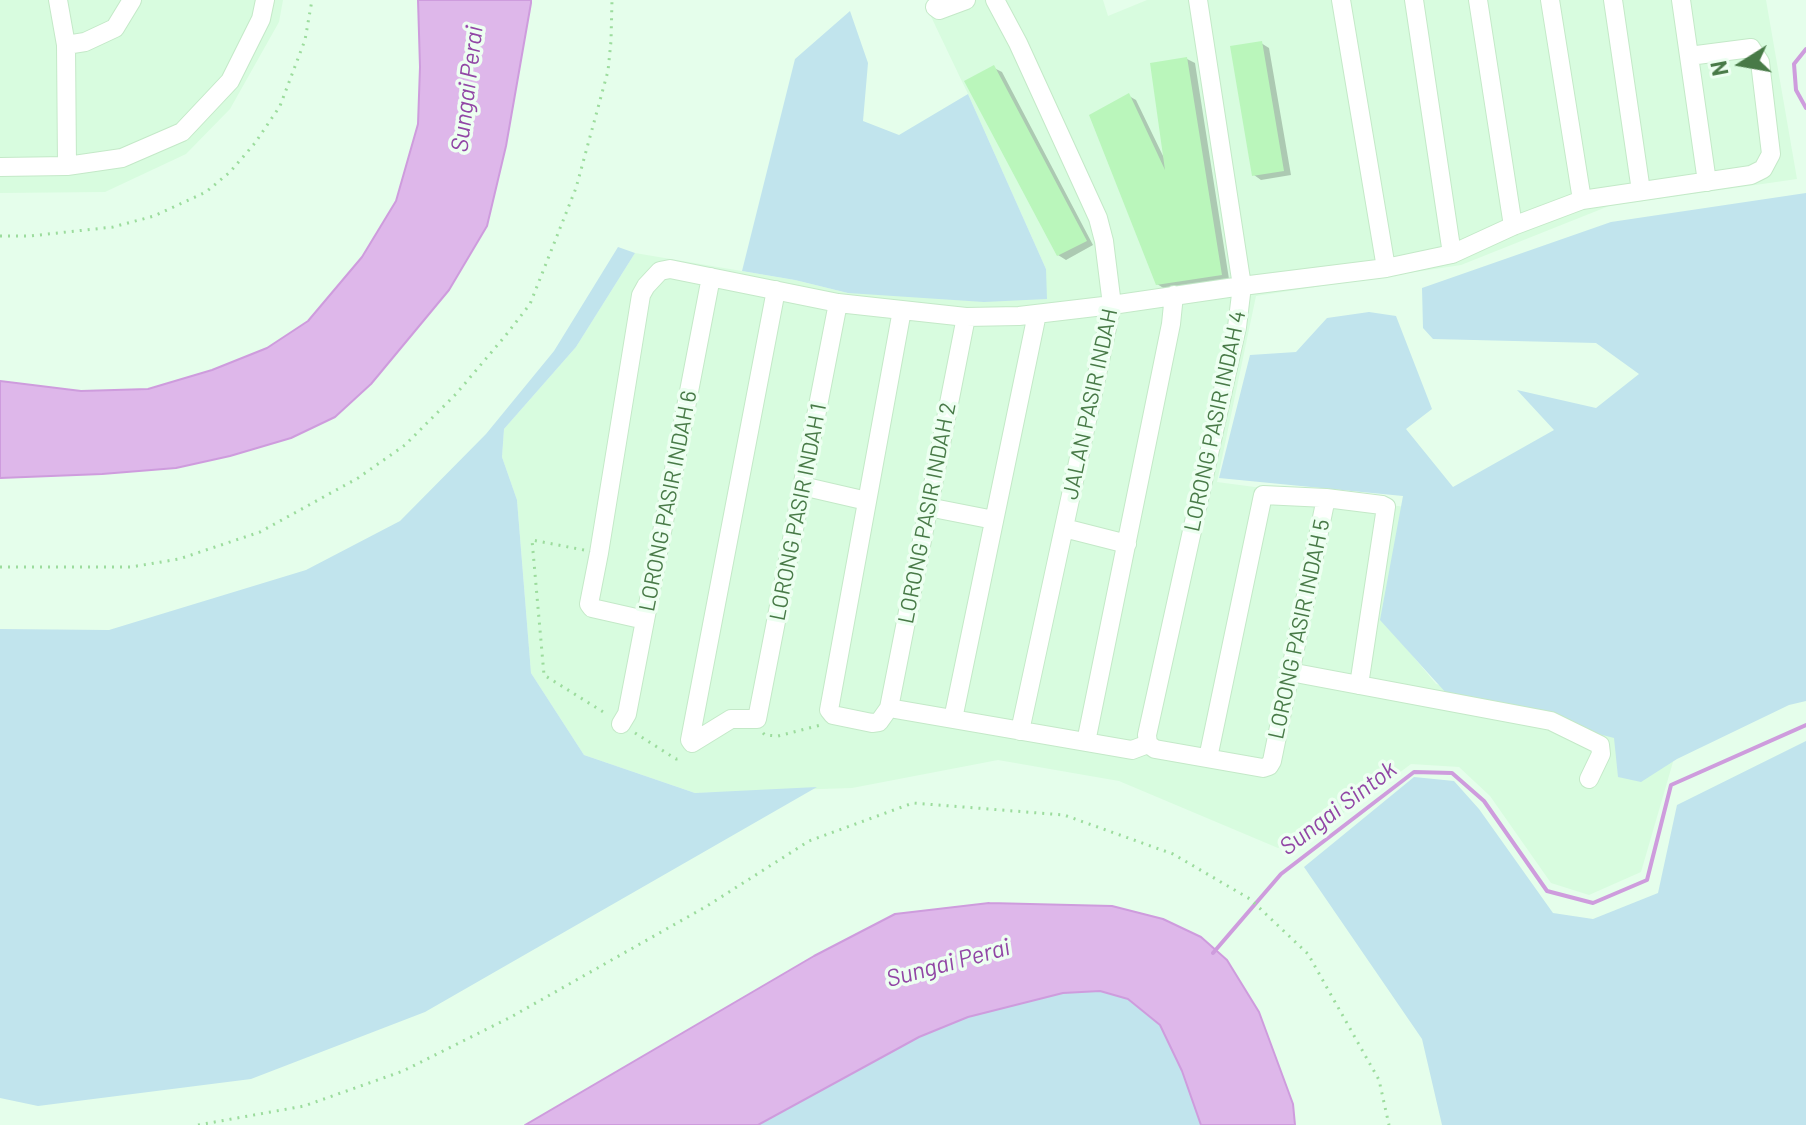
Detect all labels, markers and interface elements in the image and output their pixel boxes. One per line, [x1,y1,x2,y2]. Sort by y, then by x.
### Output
water label: Sungai Perai [445,24,489,154]
north arrow [1702,24,1782,104]
text: N [1704,59,1733,78]
street label: JALAN PASIR INDAH [1057,306,1123,502]
street label: LORONG PASIR INDAH 4 [1179,308,1251,534]
street label: LORONG PASIR INDAH 6 [634,388,702,614]
street label: LORONG PASIR INDAH 2 [893,400,961,626]
street label: LORONG PASIR INDAH 1 [764,401,832,623]
street label: LORONG PASIR INDAH 5 [1263,517,1335,741]
water label: Sungai Sintok [1274,755,1402,861]
water label: Sungai Perai [883,933,1013,993]

